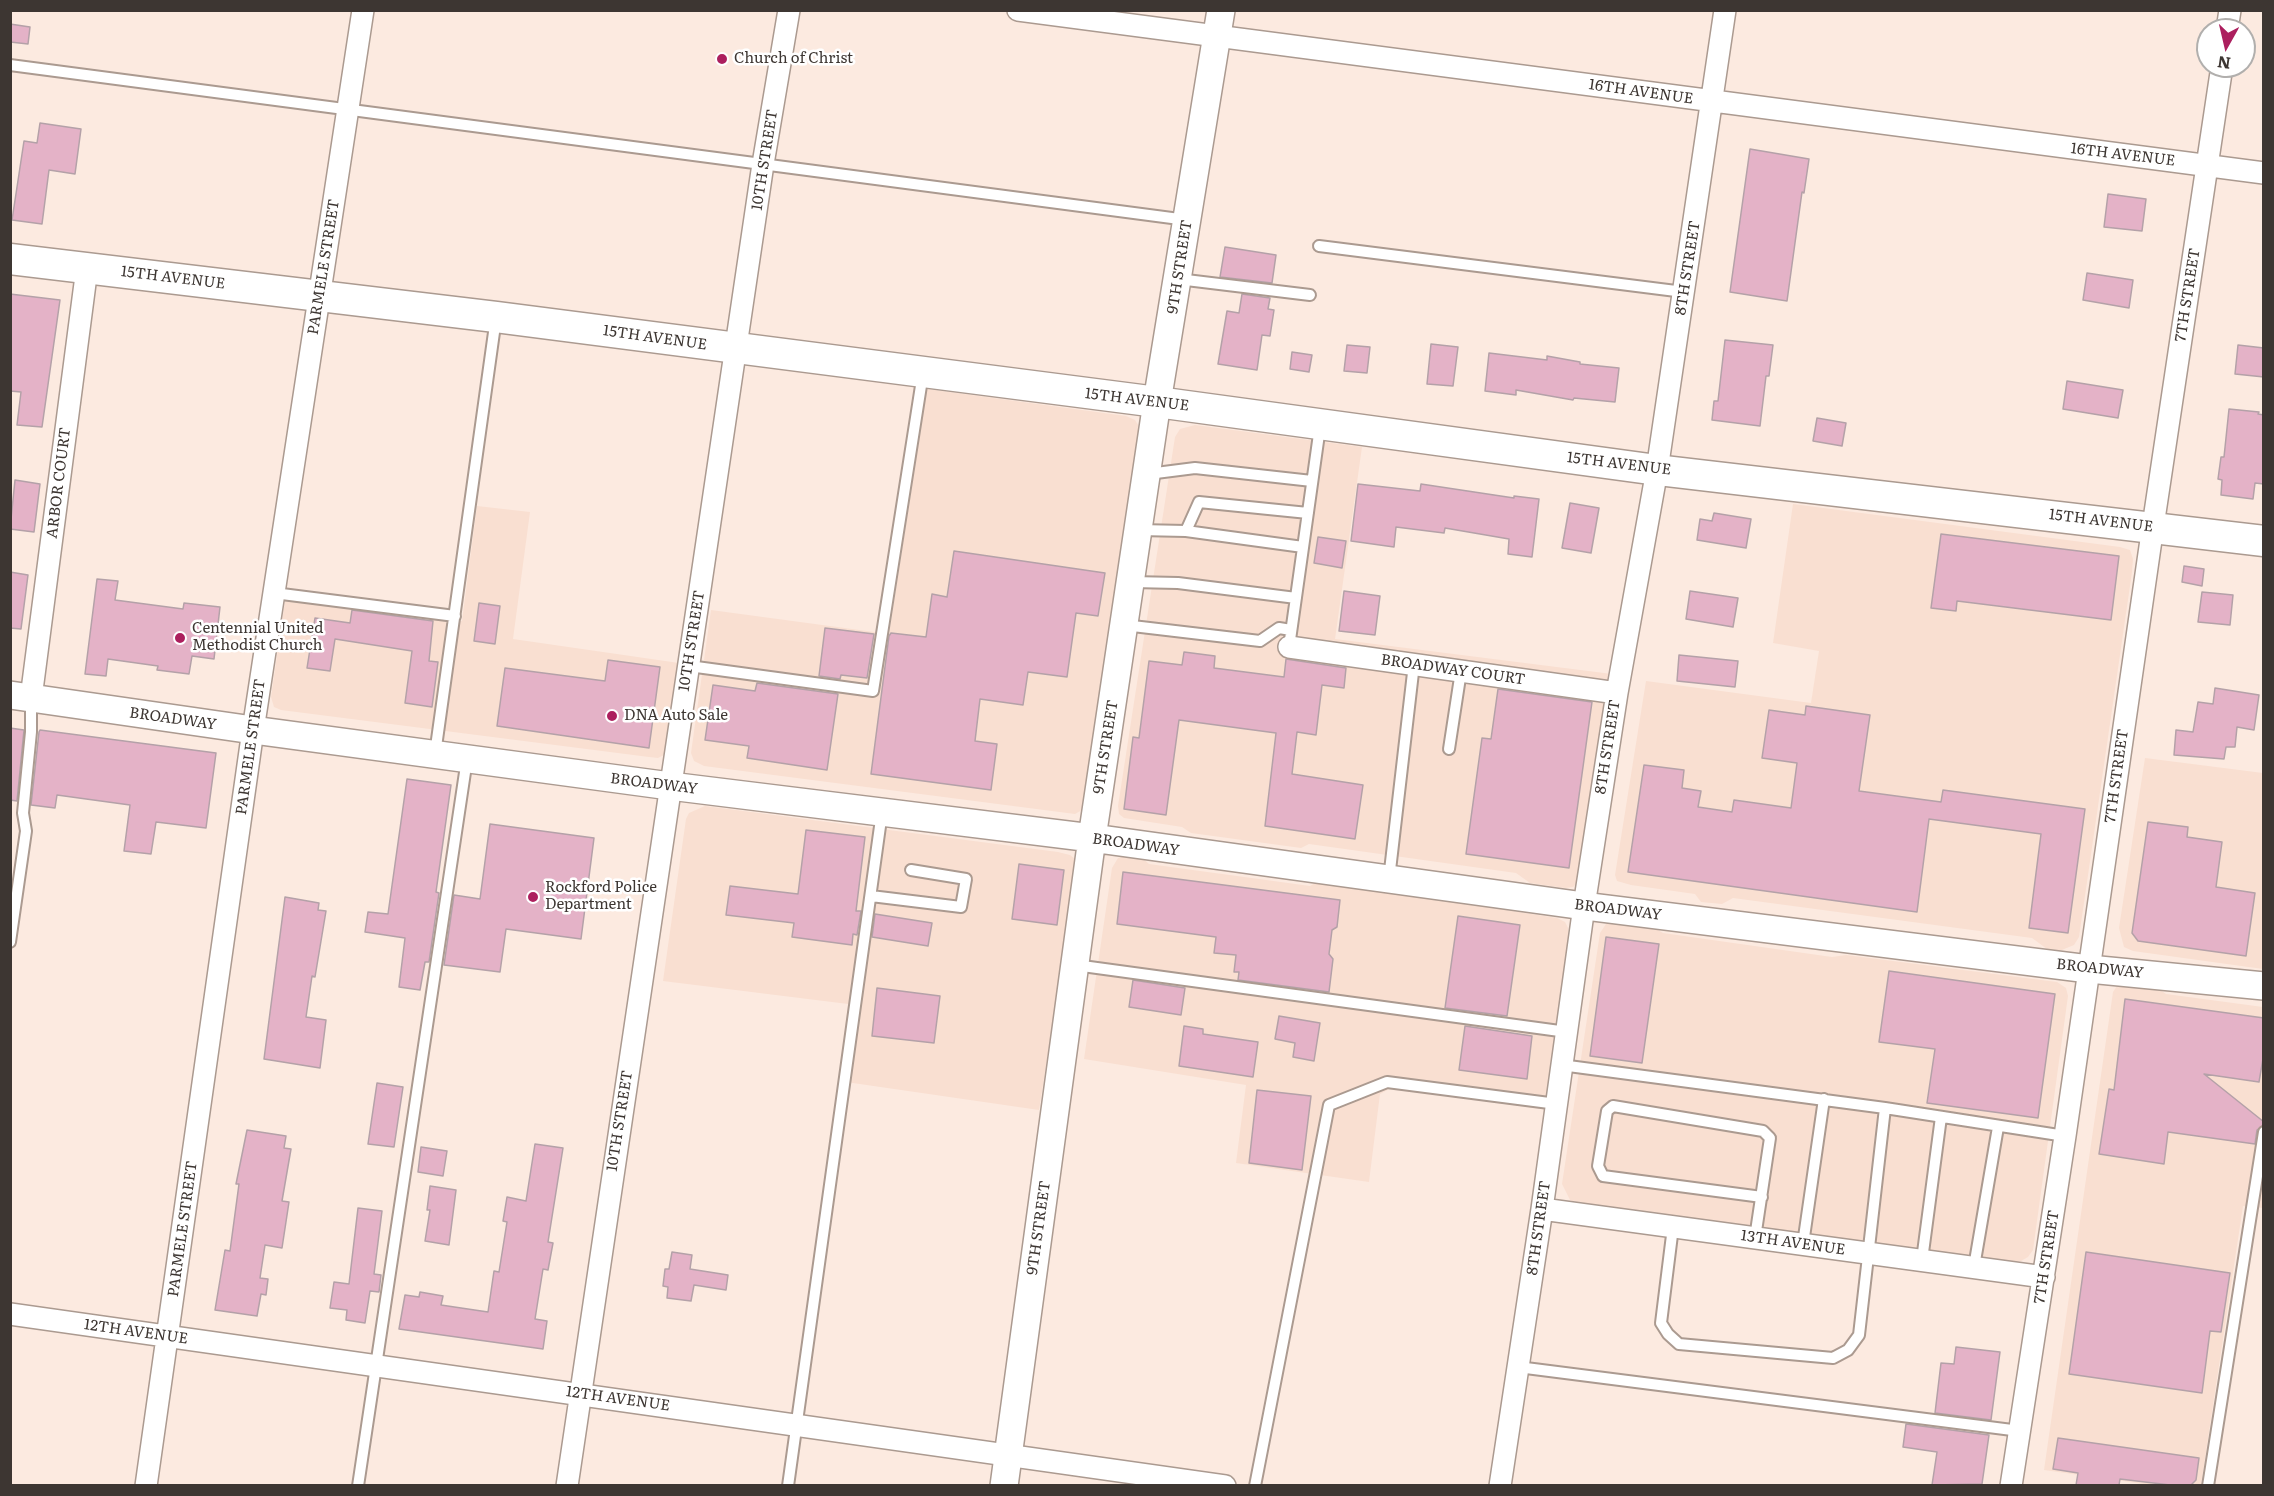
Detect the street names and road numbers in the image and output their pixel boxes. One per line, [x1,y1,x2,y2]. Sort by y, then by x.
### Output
street label: 16TH AVENUE [1588,76,1694,108]
street label: 10TH STREET [748,108,782,212]
street label: 16TH AVENUE [2070,140,2176,170]
street label: PARMELE STREET [304,198,344,336]
street label: 9TH STREET [1164,219,1196,315]
street label: 8TH STREET [1672,220,1704,316]
street label: 7TH STREET [2172,247,2204,343]
street label: 15TH AVENUE [120,263,226,293]
street label: 15TH AVENUE [602,322,708,354]
street label: 15TH AVENUE [1084,385,1190,415]
street label: ARBOR COURT [43,426,75,540]
street label: 15TH AVENUE [1566,449,1672,479]
street label: 15TH AVENUE [2048,506,2154,536]
street label: 10TH STREET [675,589,709,693]
street label: BROADWAY COURT [1380,651,1526,689]
street label: PARMELE STREET [233,678,269,816]
street label: 9TH STREET [1090,699,1122,795]
street label: 8TH STREET [1592,699,1624,795]
street label: BROADWAY [128,704,218,734]
street label: 7TH STREET [2102,728,2132,824]
street label: BROADWAY [609,770,699,798]
street label: BROADWAY [1091,830,1181,860]
street label: BROADWAY [1573,896,1663,924]
street label: BROADWAY [2055,955,2145,983]
street label: 10TH STREET [603,1069,637,1173]
street label: PARMELE STREET [165,1160,201,1298]
street label: 9TH STREET [1023,1180,1055,1276]
street label: 8TH STREET [1523,1180,1555,1276]
street label: 7TH STREET [2031,1209,2063,1305]
street label: 13TH AVENUE [1740,1227,1846,1259]
street label: 12TH AVENUE [83,1316,189,1348]
street label: 12TH AVENUE [565,1383,671,1415]

